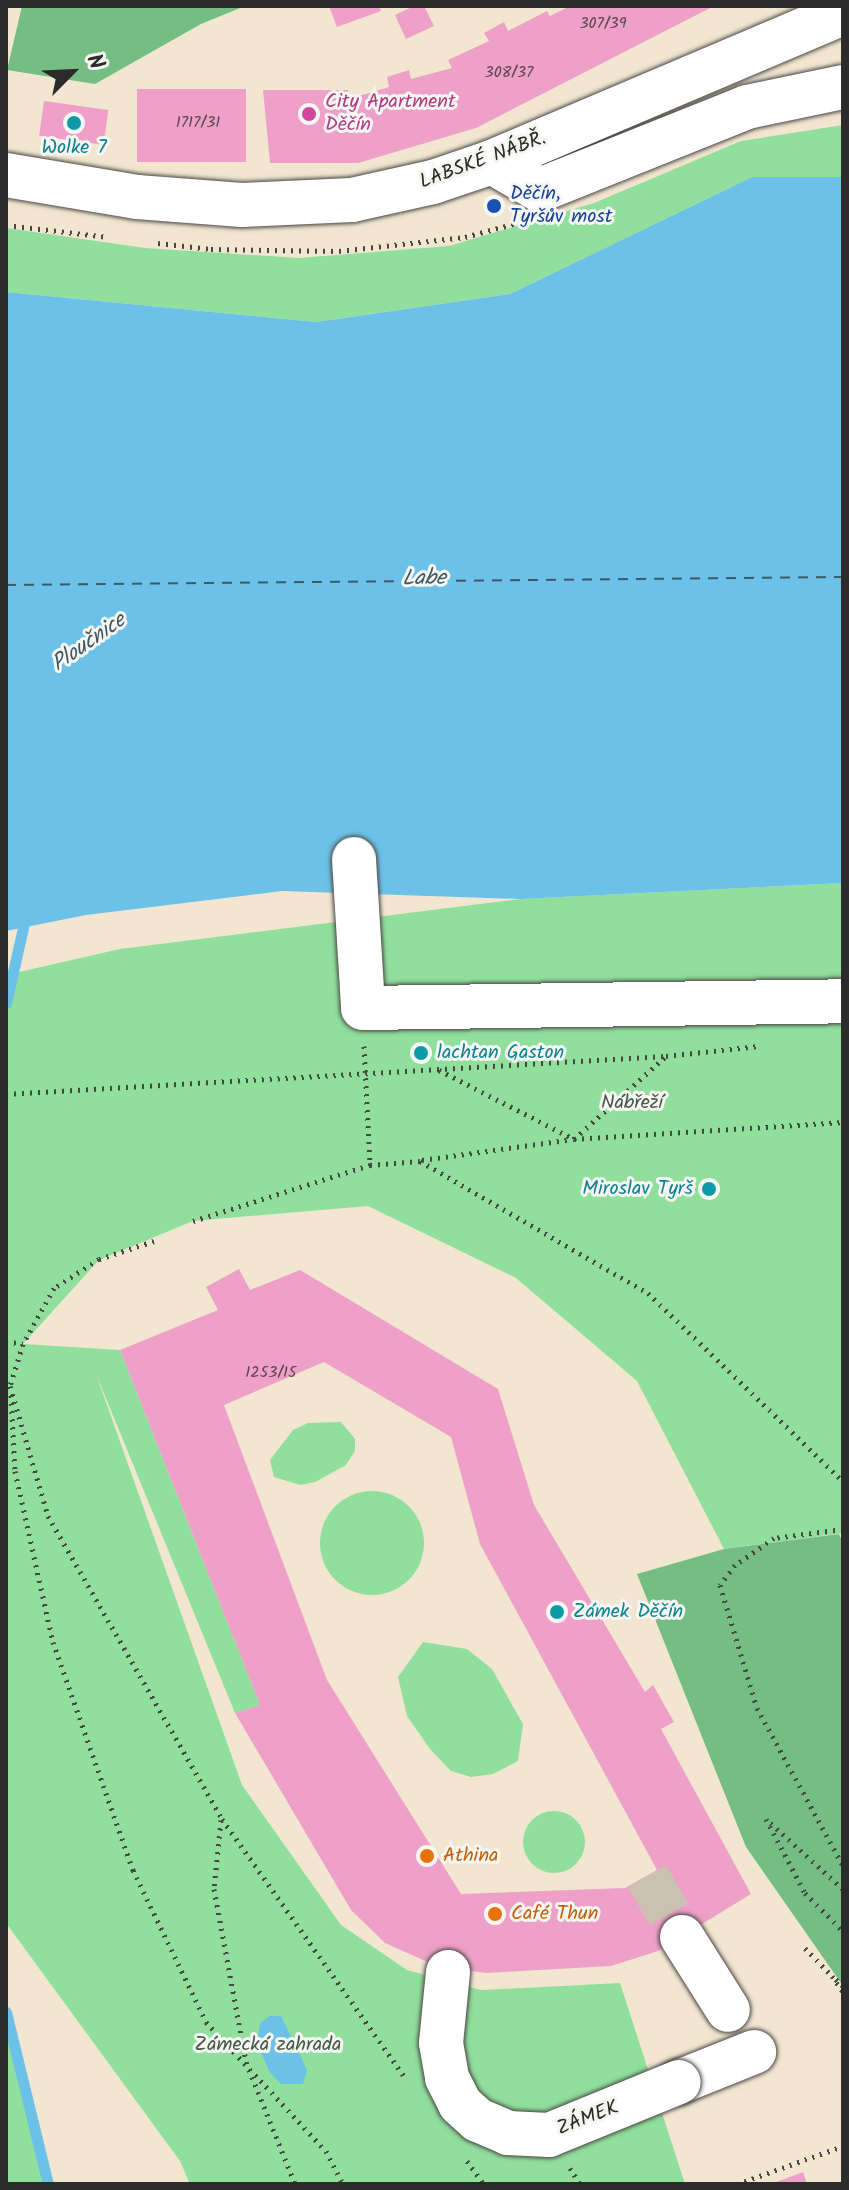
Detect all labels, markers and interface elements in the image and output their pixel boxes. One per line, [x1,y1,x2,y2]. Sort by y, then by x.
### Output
house number: 307/39 [579,14,627,34]
north arrow [32,32,112,112]
text: N [76,49,113,75]
house number: 308/37 [485,63,533,83]
place label: City Apartment Děčín [325,90,456,137]
marker: City Apartment Děčín [300,105,318,123]
house number: 1717/31 [176,113,220,133]
marker: Wolke 7 [65,114,83,132]
street label: LABSKÉ NÁBŘ. [417,127,549,195]
place label: Wolke 7 [41,136,107,160]
place label: Děčín, Tyršův most [510,182,612,229]
marker: Děčín, Tyršův most [485,197,503,215]
water label: Labe [402,565,446,593]
water label: Ploučnice [47,608,131,678]
place label: lachtan Gaston [437,1041,564,1065]
marker: lachtan Gaston [412,1044,430,1062]
park label: Nábřeží [601,1091,663,1115]
place label: Miroslav Tyrš [582,1177,693,1201]
marker: Miroslav Tyrš [700,1180,718,1198]
house number: 1253/15 [245,1363,297,1383]
place label: Zámek Děčín [573,1600,683,1624]
marker: Zámek Děčín [548,1603,566,1621]
place label: Athina [443,1844,498,1868]
marker: Athina [418,1847,436,1865]
place label: Café Thun [511,1902,598,1926]
marker: Café Thun [486,1905,504,1923]
park label: Zámecká zahrada [195,2033,341,2057]
street label: ZÁMEK [554,2096,622,2142]

